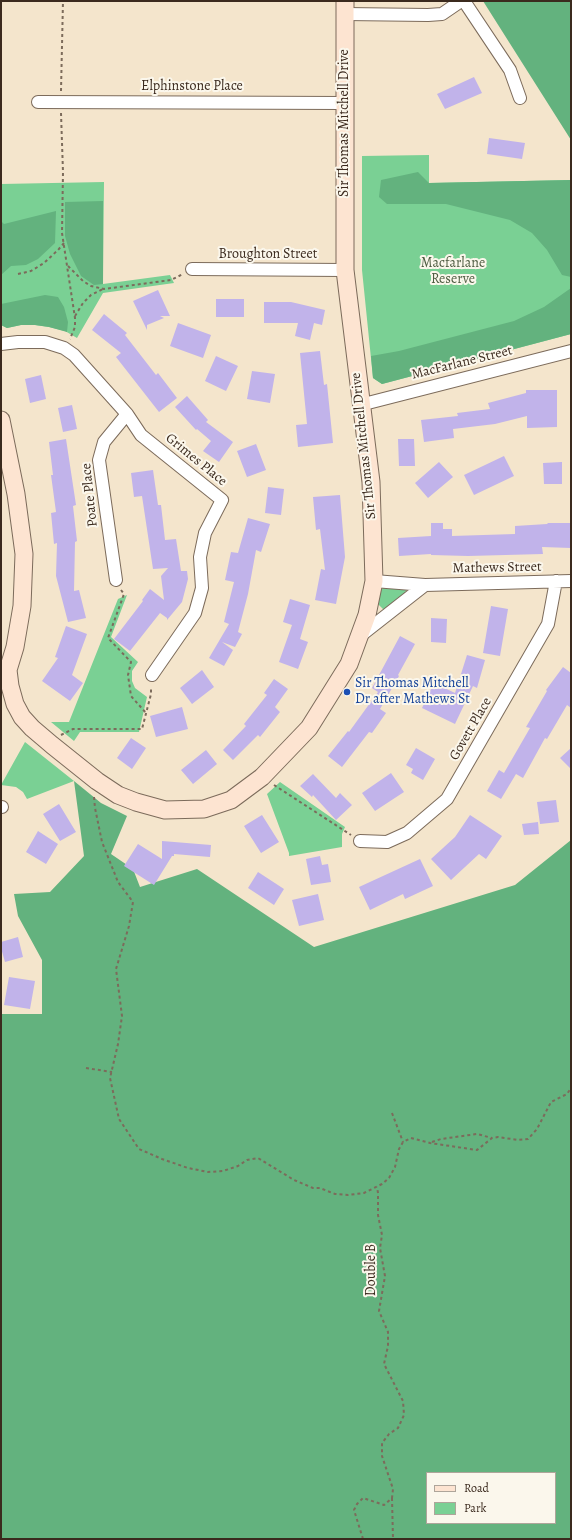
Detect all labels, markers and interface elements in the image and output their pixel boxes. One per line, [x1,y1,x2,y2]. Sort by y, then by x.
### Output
street label: Sir Thomas Mitchell Drive [337,49,353,197]
street label: Elphinstone Place [141,79,243,95]
street label: Broughton Street [219,247,317,263]
park label: Macfarlane Reserve [421,256,485,288]
street label: MacFarlane Street [410,342,514,384]
street label: Sir Thomas Mitchell Drive [348,372,380,520]
street label: Grimes Place [162,430,230,490]
street label: Poate Place [78,462,102,528]
street label: Mathews Street [452,559,542,577]
place label: Sir Thomas Mitchell Dr after Mathews St [355,676,470,708]
marker: Sir Thomas Mitchell Dr after Mathews St [342,687,352,697]
street label: Govett Place [446,695,496,763]
street label: Double B [364,1244,380,1296]
legend [426,1472,556,1524]
text: Road [464,1480,489,1496]
text: Park [464,1500,487,1516]

